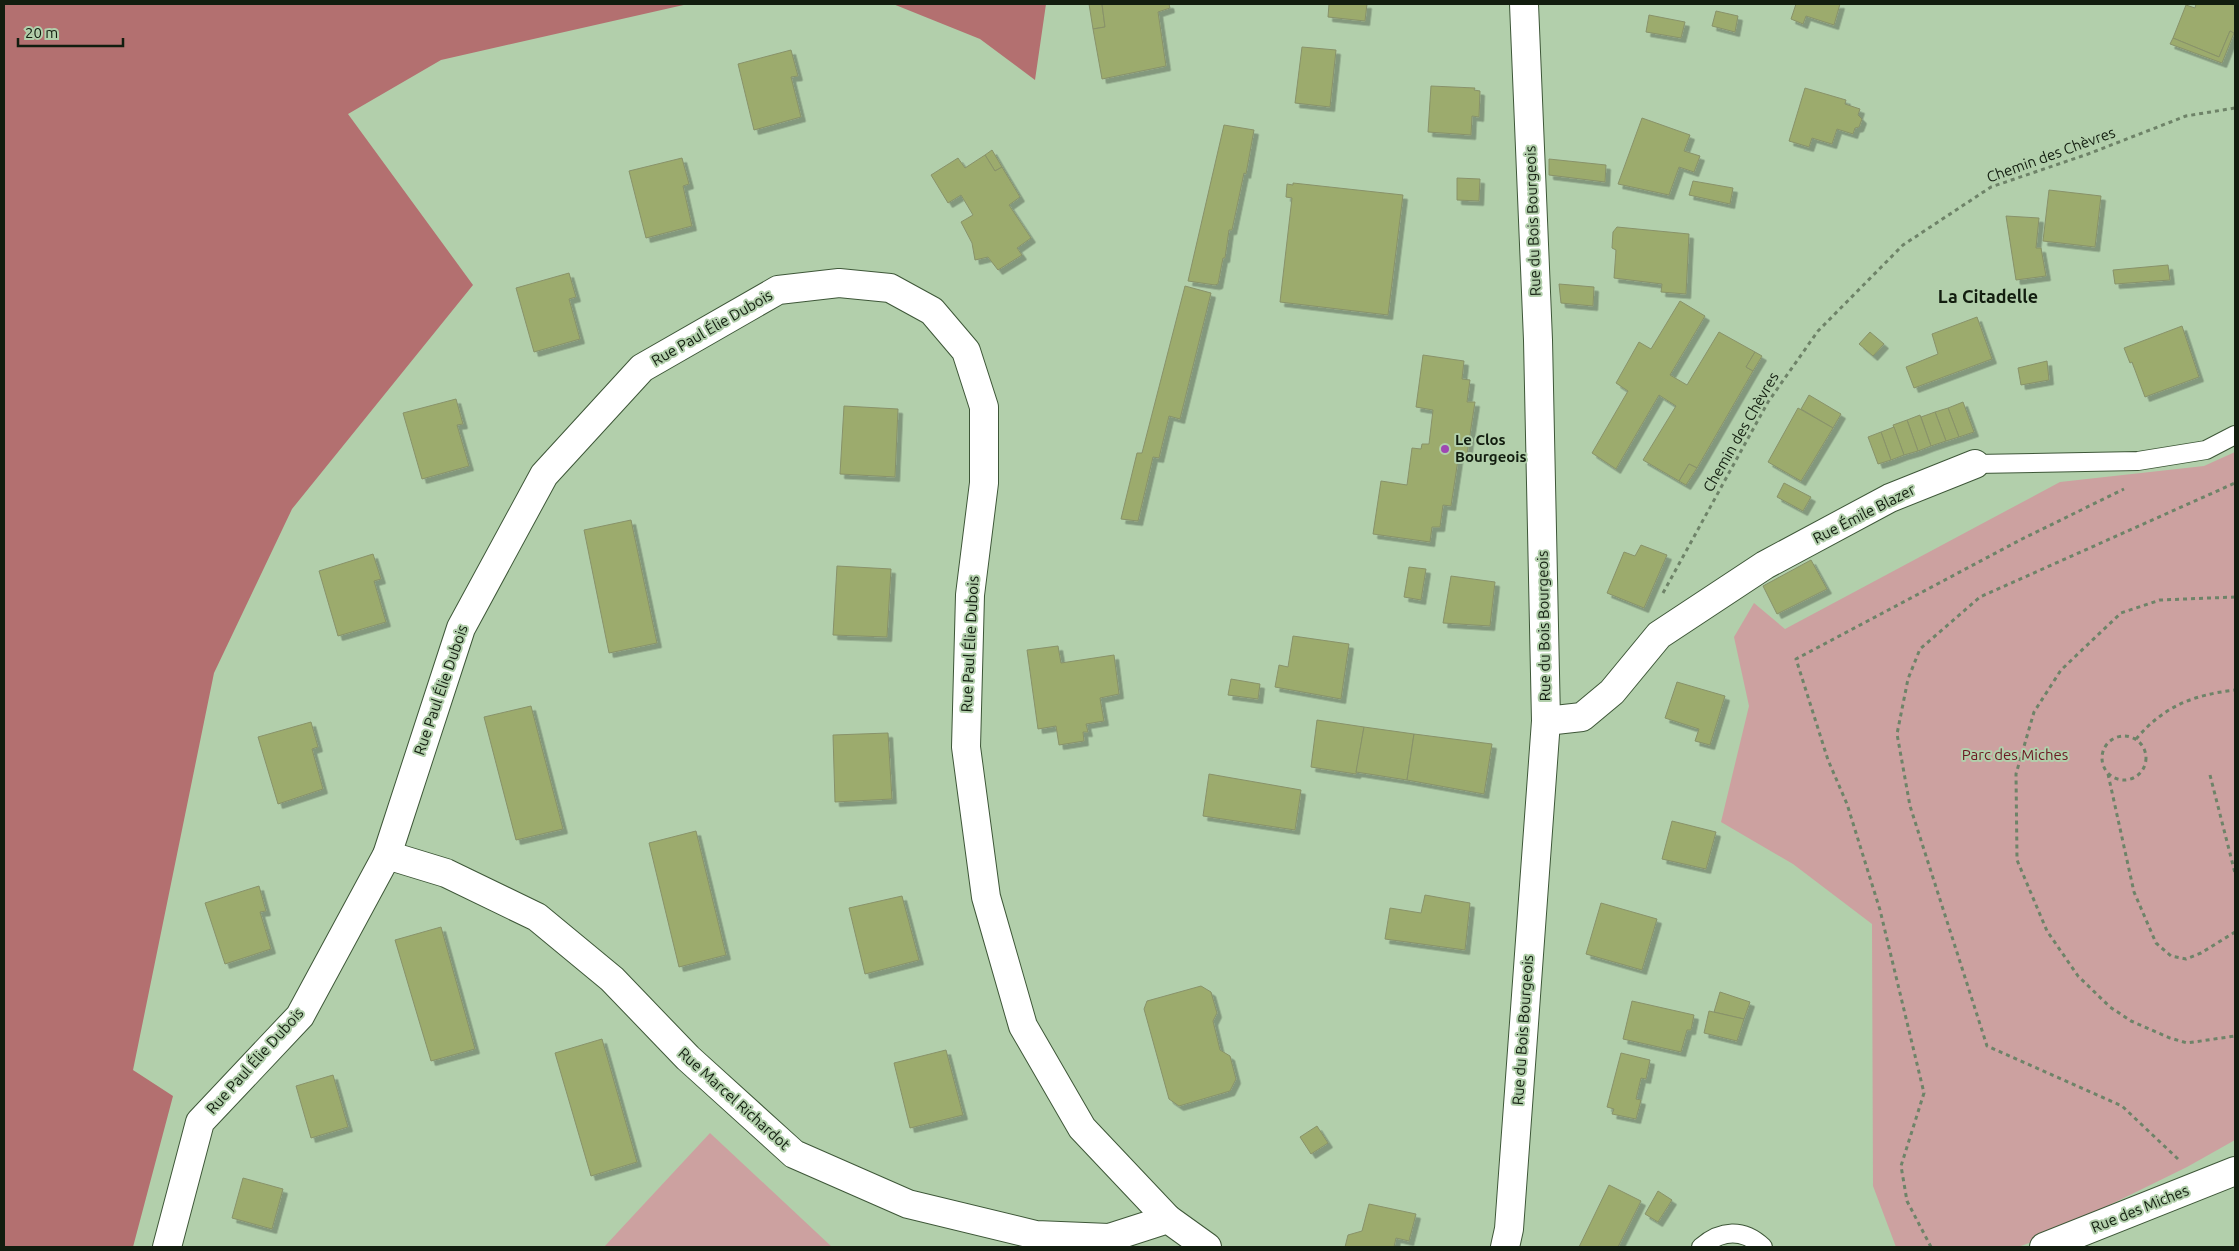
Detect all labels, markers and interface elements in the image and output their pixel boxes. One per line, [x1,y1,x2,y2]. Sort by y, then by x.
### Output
scale bar [18,15,122,47]
text: 20 m [25,24,58,41]
street label: Chemin des Chèvres [1984,123,2117,186]
street label: Rue du Bois Bourgeois [1521,145,1544,297]
street label: Rue Paul Élie Dubois [648,286,775,369]
district label: La Citadelle [1938,286,2038,306]
street label: Chemin des Chèvres [1699,369,1782,495]
place label: Le Clos Bourgeois [1455,431,1527,465]
marker: Le Clos Bourgeois [1439,443,1451,455]
street label: Rue Émile Blazer [1810,480,1918,547]
street label: Rue du Bois Bourgeois [1534,551,1553,701]
street label: Rue Paul Élie Dubois [957,575,982,713]
street label: Rue Paul Élie Dubois [410,622,471,757]
park label: Parc des Miches [1962,746,2068,763]
street label: Rue du Bois Bourgeois [1509,954,1536,1106]
street label: Rue Paul Élie Dubois [203,1004,307,1117]
street label: Rue Marcel Richardot [675,1044,794,1153]
street label: Rue des Miches [2089,1181,2191,1236]

